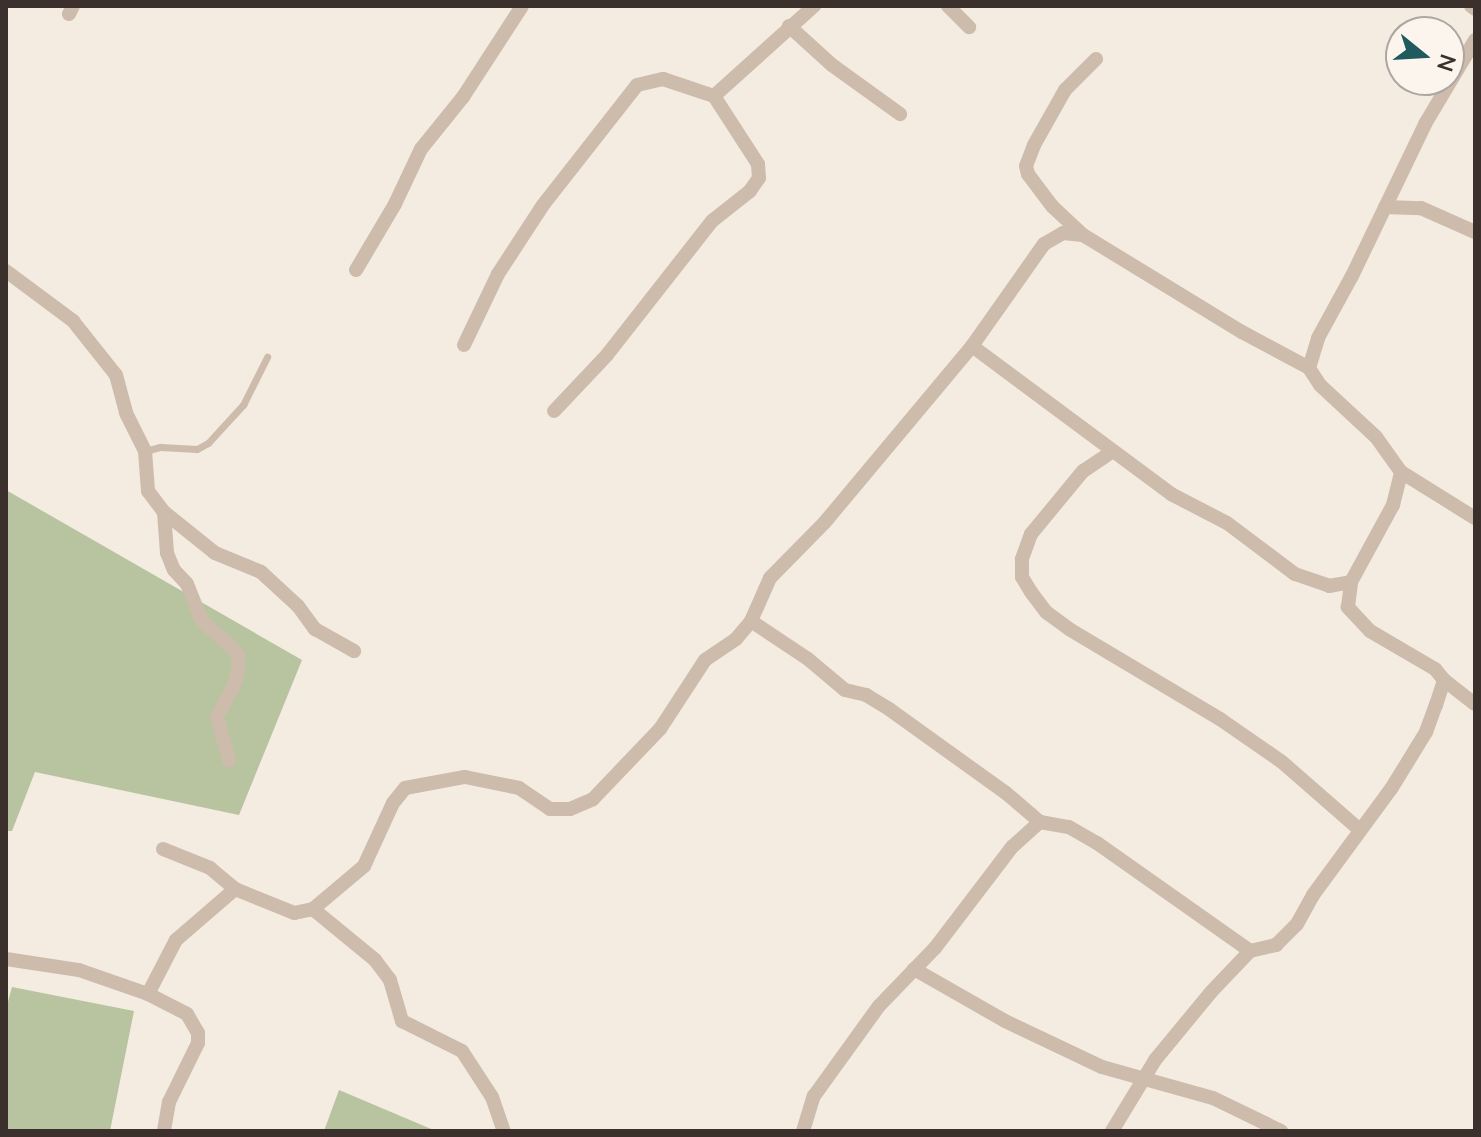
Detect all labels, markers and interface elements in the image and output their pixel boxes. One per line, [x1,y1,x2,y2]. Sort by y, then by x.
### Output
north arrow [1385,16,1465,96]
text: N [1429,50,1463,75]

